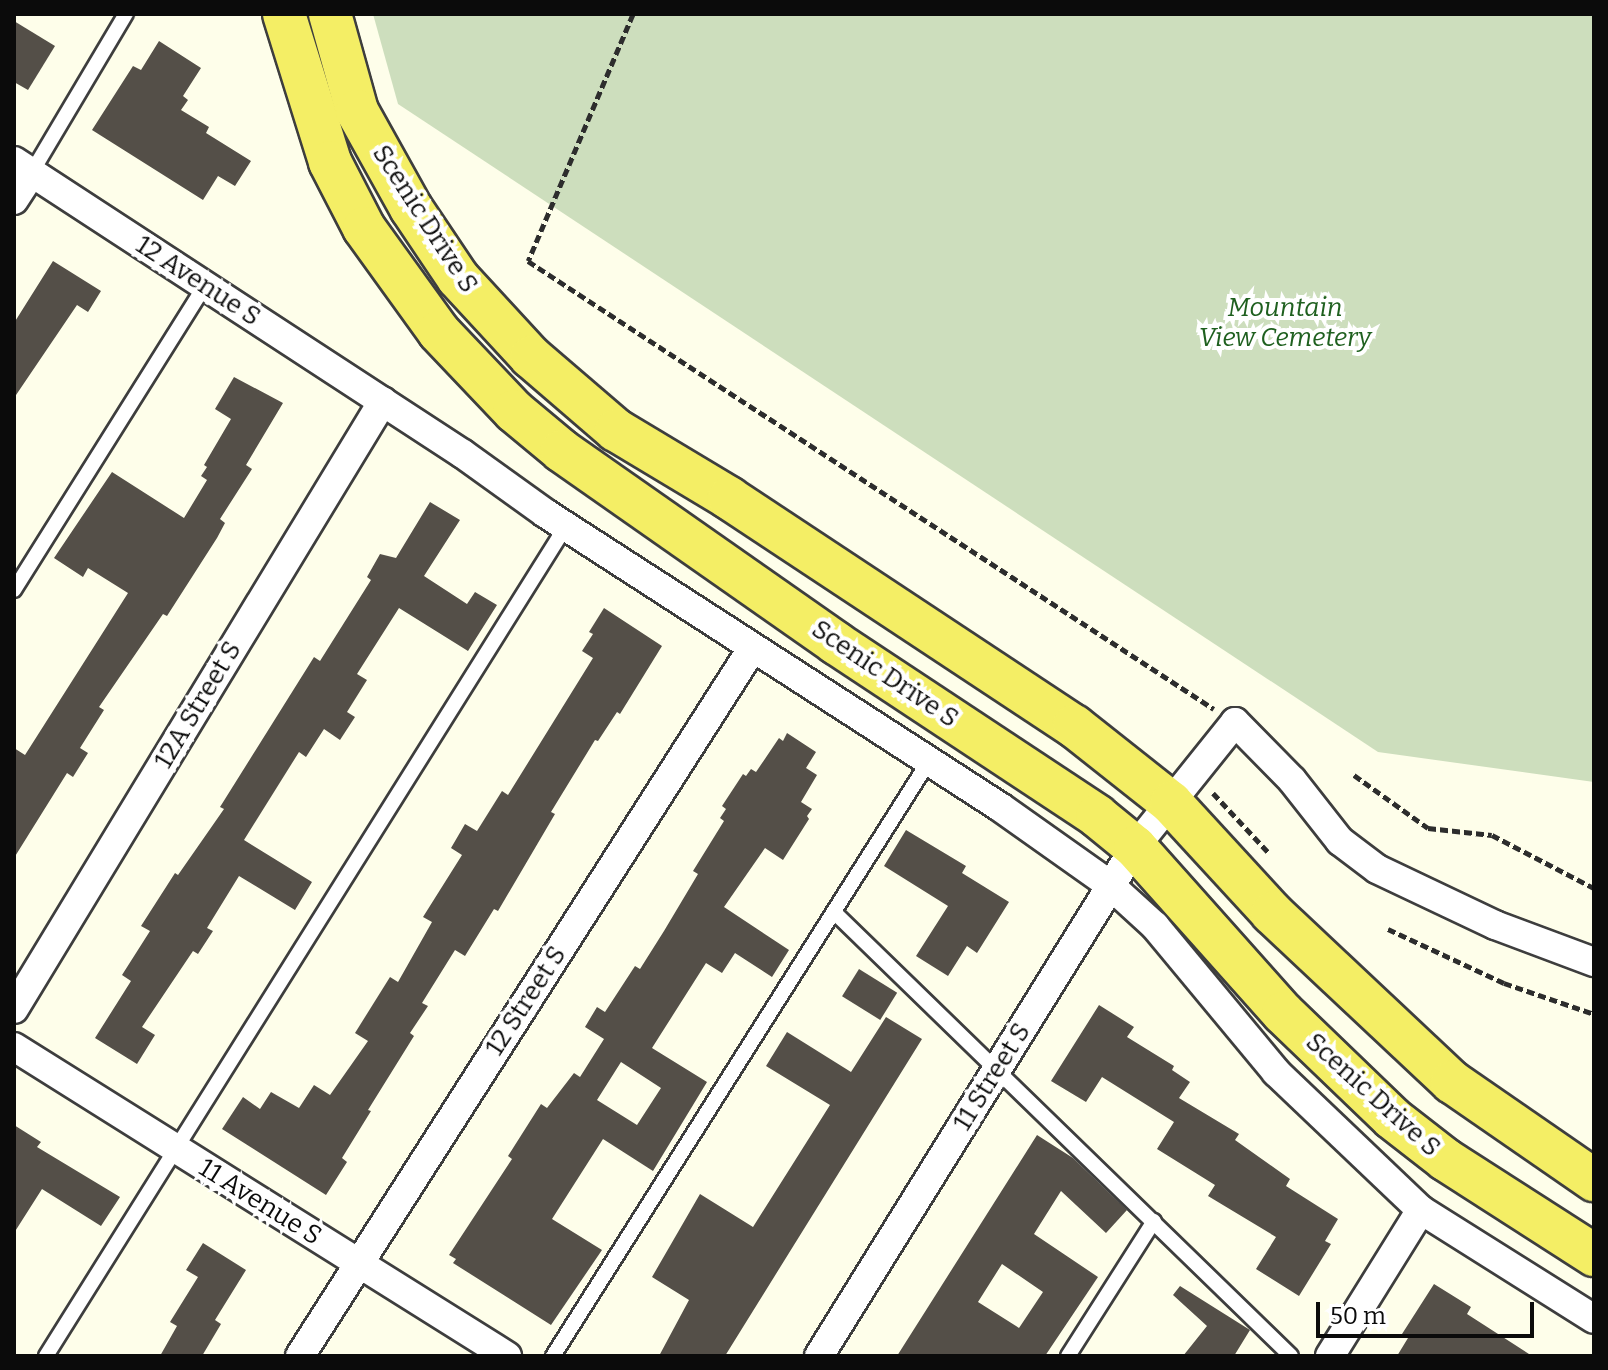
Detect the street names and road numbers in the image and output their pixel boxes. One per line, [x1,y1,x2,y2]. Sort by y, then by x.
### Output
street label: Scenic Drive S [366,139,484,299]
street label: 12 Avenue S [130,229,266,333]
street label: Scenic Drive S [806,614,964,734]
street label: 12A Street S [148,636,248,774]
street label: 12 Street S [479,940,573,1062]
street label: 11 Street S [947,1018,1037,1136]
street label: Scenic Drive S [1299,1027,1447,1163]
street label: 11 Avenue S [193,1152,327,1252]

